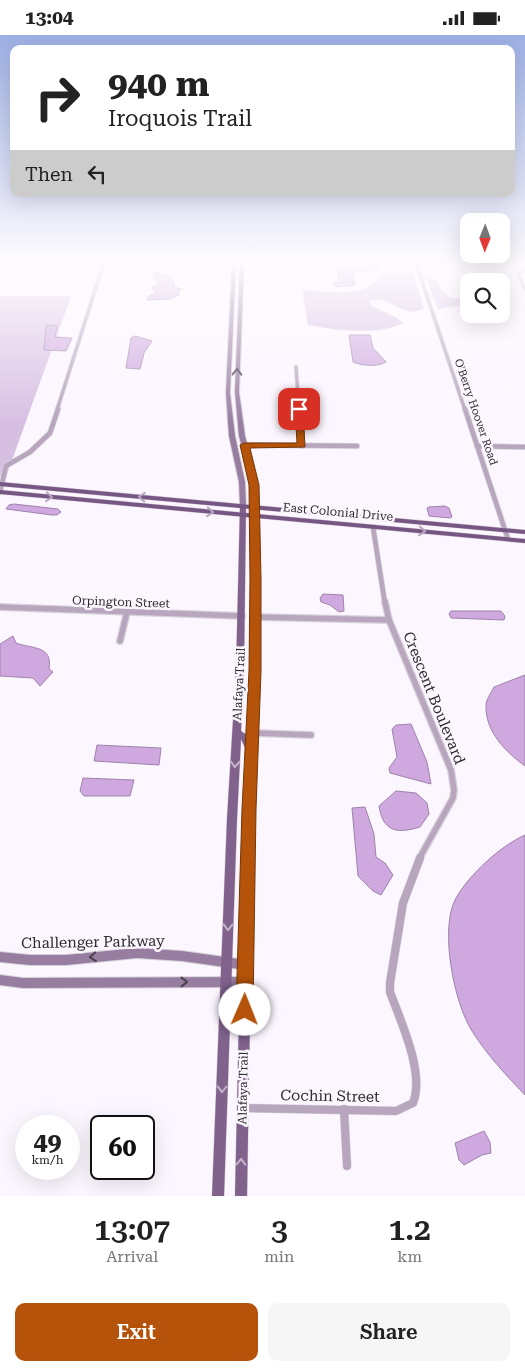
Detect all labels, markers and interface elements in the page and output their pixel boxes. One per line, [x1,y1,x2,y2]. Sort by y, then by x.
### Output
text: 13:04 [25,6,74,29]
text: 940 m [108,64,209,105]
icon: right [25,65,90,130]
text: Iroquois Trail [108,106,252,131]
icon: left [83,160,111,188]
text: Then [25,163,73,186]
north arrow [460,213,510,263]
map controls [460,213,510,323]
button: search [460,273,510,323]
street label: O'Berry Hoover Road [452,357,500,467]
one-way arrow [232,368,242,376]
pin [278,388,320,430]
icon: arrive [285,395,313,423]
one-way arrow [45,491,53,502]
one-way arrow [138,492,146,503]
street label: East Colonial Drive [282,500,394,524]
one-way arrow [207,506,215,517]
one-way arrow [418,526,426,537]
street label: Orpington Street [72,593,171,611]
street label: Crescent Boulevard [399,629,469,767]
street label: Alafaya Trail [230,647,248,721]
one-way arrow [229,761,240,769]
one-way arrow [223,923,234,931]
street label: Challenger Parkway [21,932,165,952]
one-way arrow [89,951,97,962]
one-way arrow [180,977,188,987]
position arrow [218,983,270,1035]
street label: Alafaya Trail [235,1051,251,1124]
one-way arrow [217,1086,227,1093]
street label: Cochin Street [280,1086,380,1106]
speed limit sign: 60 [90,1115,155,1180]
text: 49 [33,1127,62,1156]
text: km/h [31,1153,64,1167]
one-way arrow [236,1158,247,1166]
text: 13:07 [94,1212,170,1247]
text: 3 [271,1212,288,1247]
text: 1.2 [388,1212,431,1247]
text: Arrival [106,1247,158,1266]
text: min [264,1247,294,1266]
text: km [397,1247,422,1266]
button: Exit [15,1303,258,1361]
button: Share [268,1303,510,1361]

